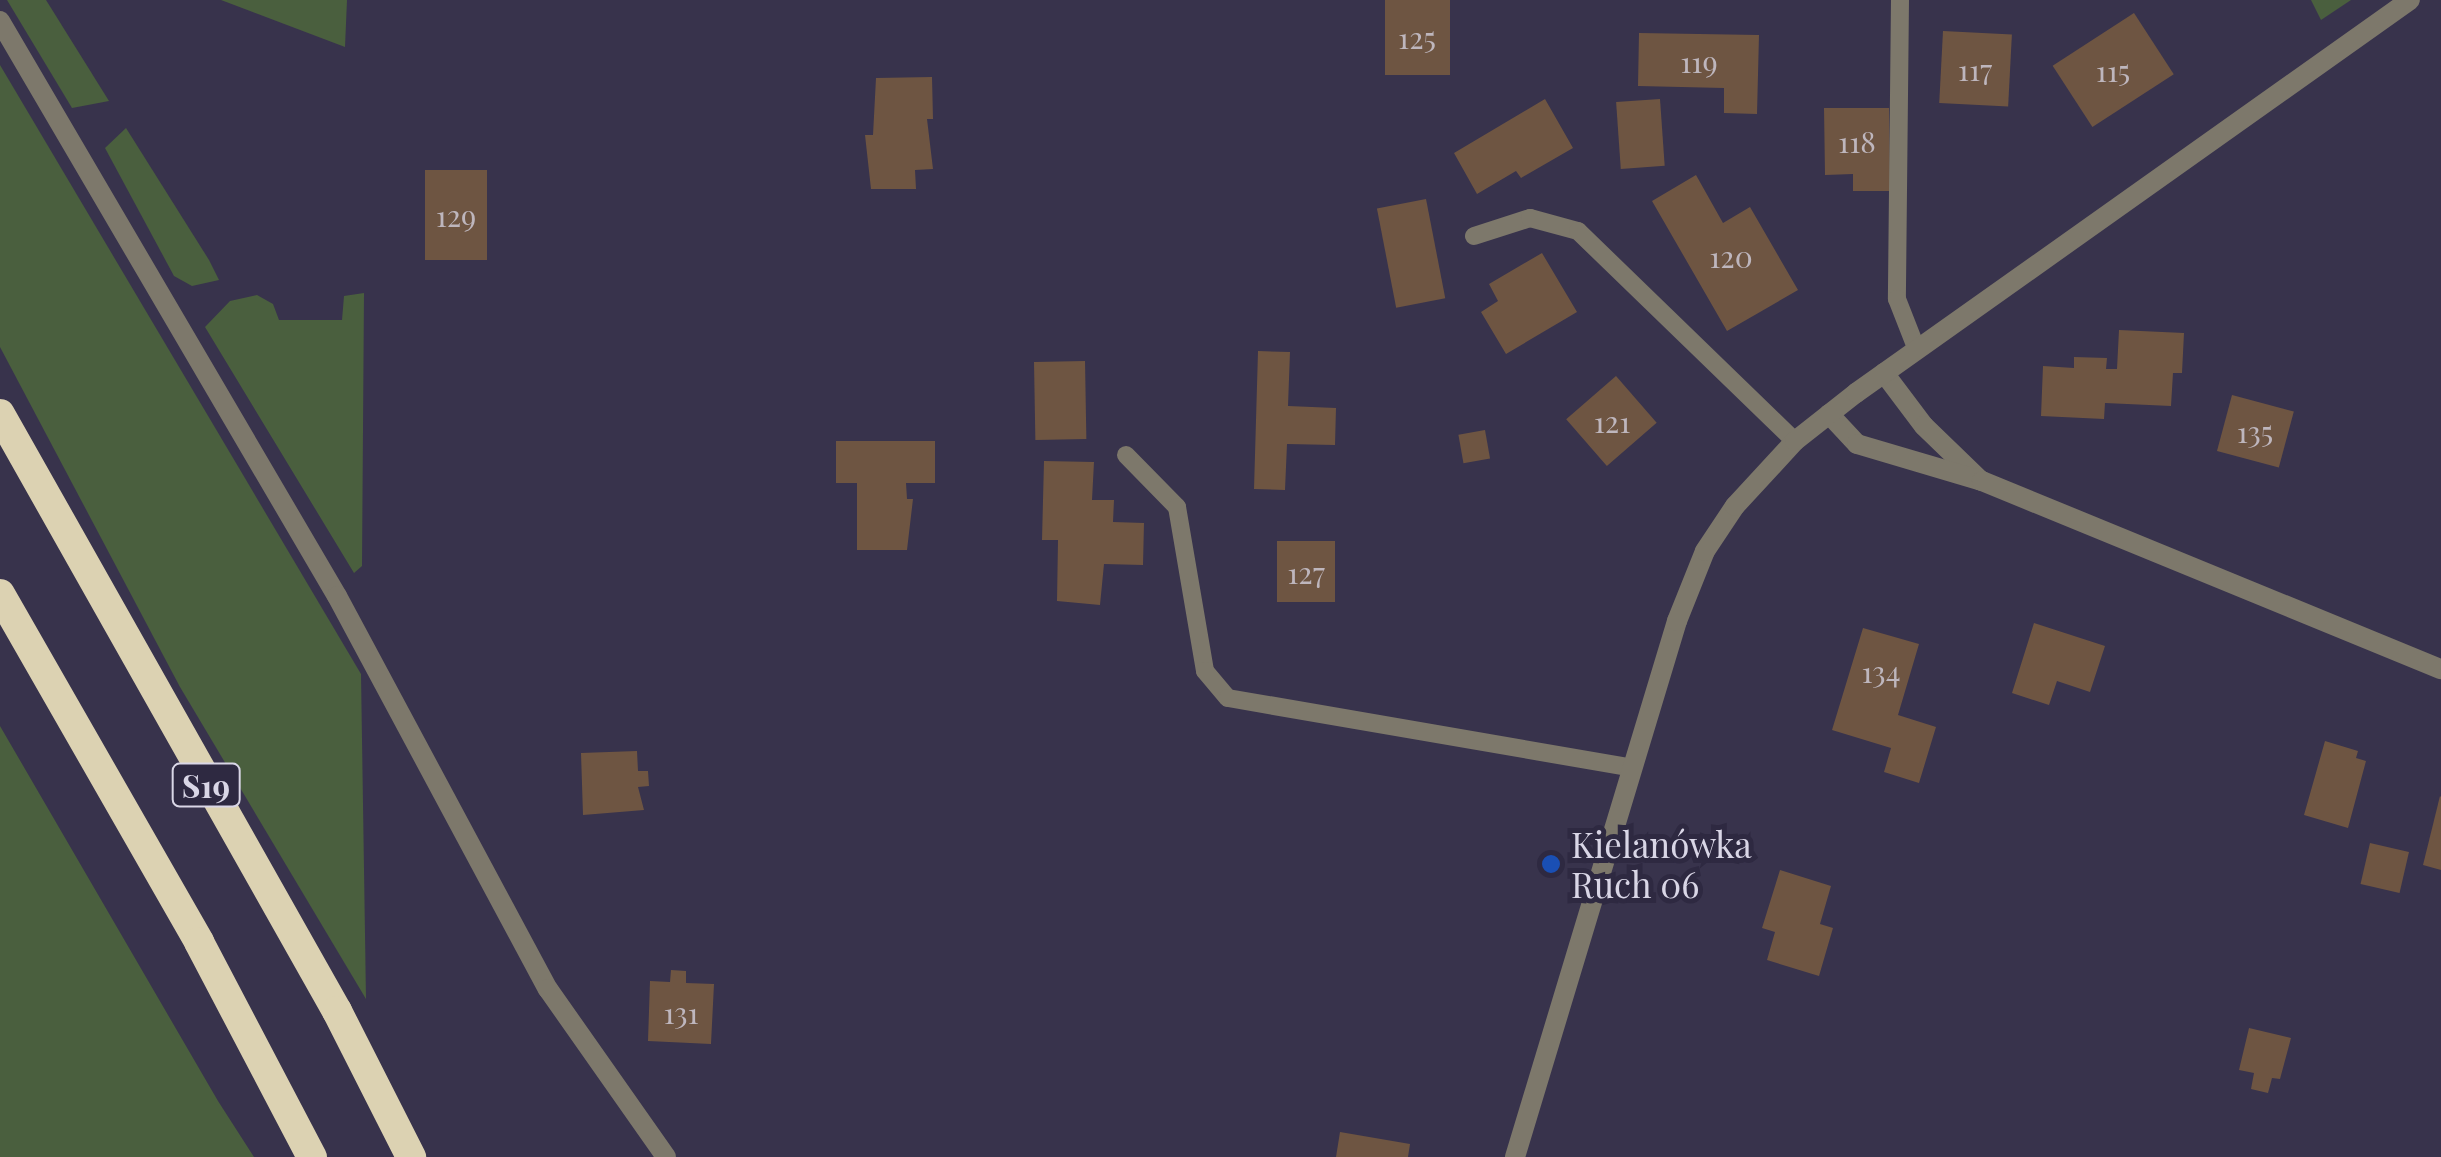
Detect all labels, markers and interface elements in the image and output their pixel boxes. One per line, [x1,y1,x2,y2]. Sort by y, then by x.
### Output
house number: 125 [1398,19,1436,55]
house number: 119 [1680,43,1718,79]
house number: 117 [1958,51,1992,87]
house number: 115 [2096,52,2130,88]
house number: 118 [1838,123,1876,159]
house number: 129 [436,197,476,233]
house number: 120 [1709,238,1753,274]
house number: 121 [1594,403,1630,439]
house number: 135 [2237,413,2273,449]
house number: 127 [1287,554,1325,590]
house number: 134 [1862,653,1900,689]
road number: S19 [171,758,241,812]
place label: Kielanówka Ruch 06 [1571,823,1752,905]
marker: Kielanówka Ruch 06 [1540,853,1562,875]
house number: 131 [663,994,699,1030]

